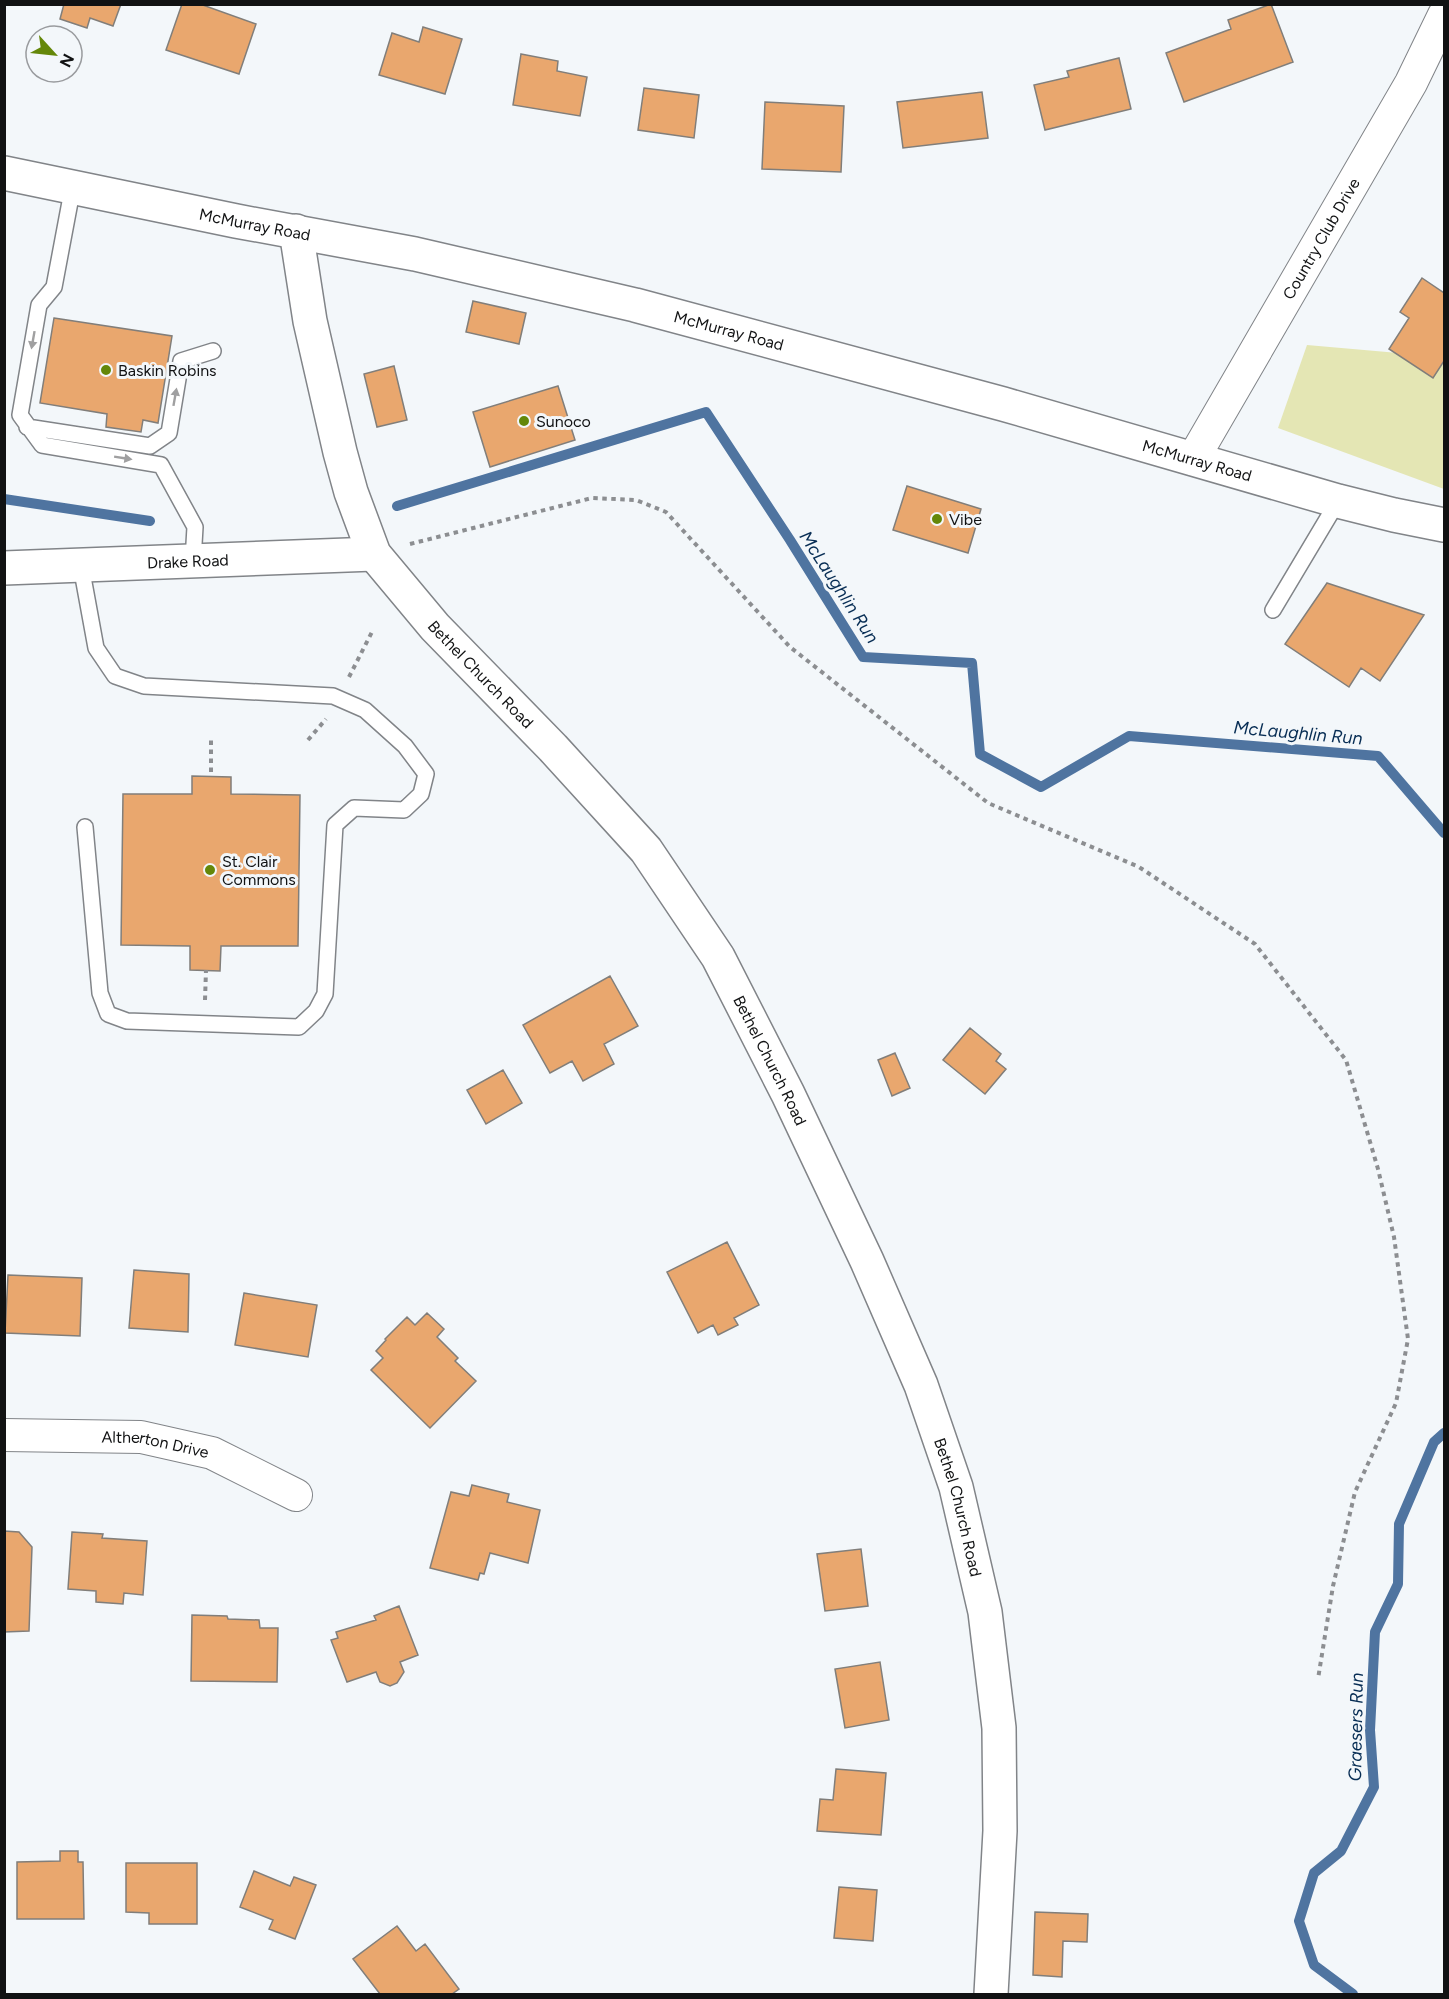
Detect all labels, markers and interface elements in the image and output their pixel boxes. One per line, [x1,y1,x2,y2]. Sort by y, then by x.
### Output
north arrow [24,24,84,84]
text: N [56,51,78,70]
street label: Country Club Drive [1279,174,1364,303]
street label: McMurray Road [197,205,312,245]
street label: McMurray Road [672,307,786,355]
one-way arrow [28,331,37,350]
place label: Baskin Robins [118,361,217,380]
marker: Baskin Robins [99,363,113,377]
one-way arrow [171,387,180,406]
place label: Sunoco [536,412,591,431]
marker: Sunoco [517,414,531,428]
street label: McMurray Road [1140,436,1254,486]
one-way arrow [113,454,132,463]
place label: Vibe [949,510,982,529]
marker: Vibe [930,512,944,526]
water label: McLaughlin Run [794,527,884,647]
street label: Drake Road [147,551,229,573]
street label: Bethel Church Road [424,617,537,732]
water label: McLaughlin Run [1232,716,1364,750]
place label: St. Clair Commons [222,852,296,889]
marker: St. Clair Commons [203,863,217,877]
street label: Bethel Church Road [729,992,810,1129]
street label: Altherton Drive [101,1427,211,1462]
street label: Bethel Church Road [930,1435,985,1578]
water label: Graesers Run [1344,1672,1368,1782]

